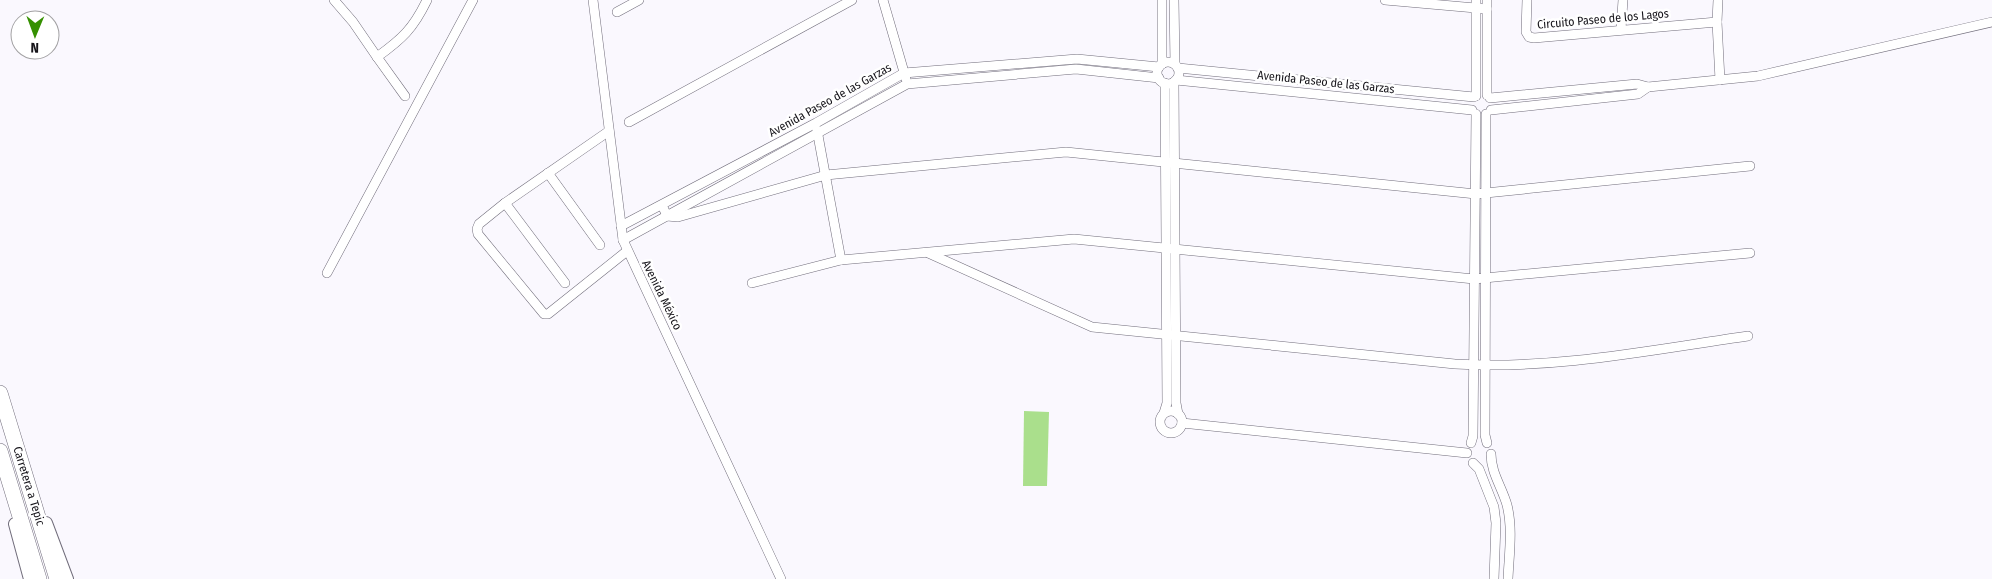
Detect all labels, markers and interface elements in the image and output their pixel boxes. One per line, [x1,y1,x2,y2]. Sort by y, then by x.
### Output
street label: Circuito Paseo de los Lagos [1537,6,1669,32]
north arrow [10,10,60,60]
text: N [30,39,39,56]
street label: Avenida Paseo de las Garzas [766,60,894,140]
street label: Avenida Paseo de las Garzas [1257,68,1395,96]
street label: Avenida México [639,258,685,332]
street label: Carretera a Tepic [10,445,48,527]

